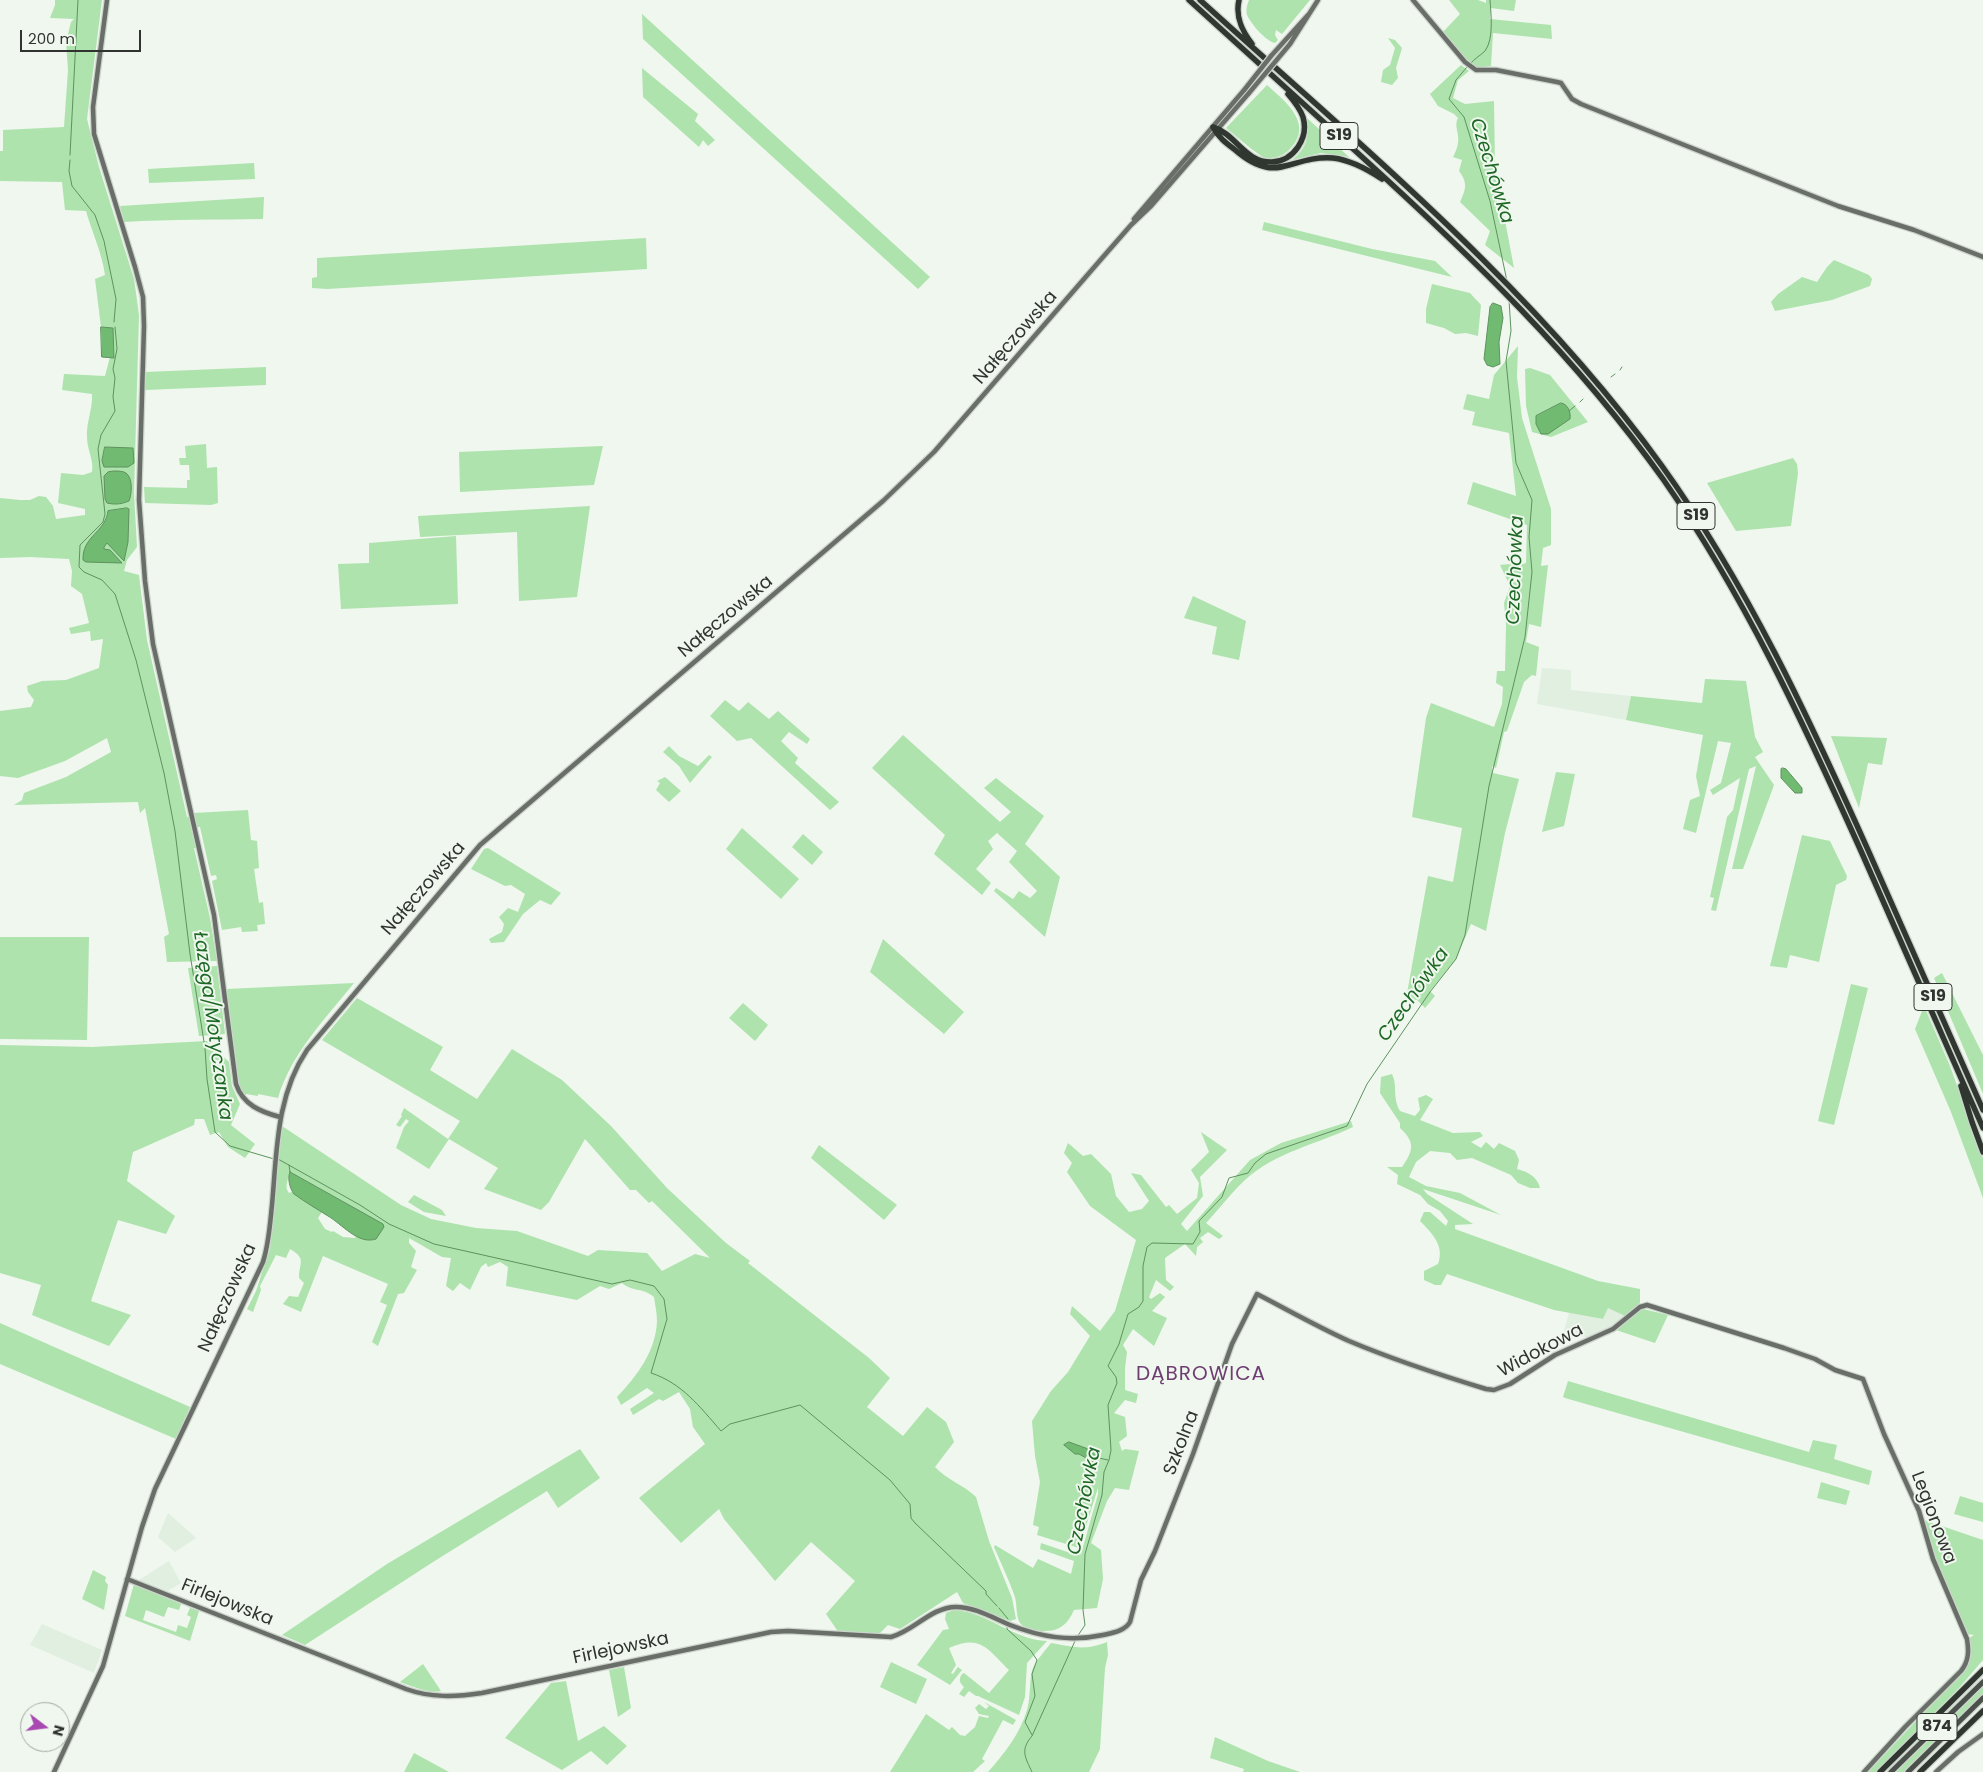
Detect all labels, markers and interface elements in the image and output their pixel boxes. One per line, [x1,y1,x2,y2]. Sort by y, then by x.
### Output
scale bar [22,20,144,52]
text: 200 m [28,28,75,49]
water label: Czechówka [1464,115,1518,227]
road number: S19 [1320,122,1358,150]
street label: Nałęczowska [970,287,1062,389]
road number: S19 [1677,502,1715,530]
water label: Czechówka [1503,515,1529,625]
street label: Nałęczowska [674,571,778,663]
street label: Nałęczowska [378,838,470,940]
water label: Łazęga/Motyczanka [187,930,237,1122]
water label: Czechówka [1373,944,1455,1046]
road number: S19 [1914,984,1952,1010]
street label: Nałęczowska [194,1240,262,1356]
street label: Widokowa [1495,1320,1587,1382]
district label: DĄBROWICA [1135,1363,1267,1387]
street label: Szkolna [1160,1408,1204,1478]
water label: Czechówka [1063,1445,1107,1557]
street label: Legionowa [1906,1469,1960,1567]
street label: Firlejowska [178,1575,276,1631]
street label: Firlejowska [571,1628,671,1670]
north arrow [20,1702,70,1752]
road number: 874 [1917,1714,1957,1740]
text: N [48,1723,70,1738]

